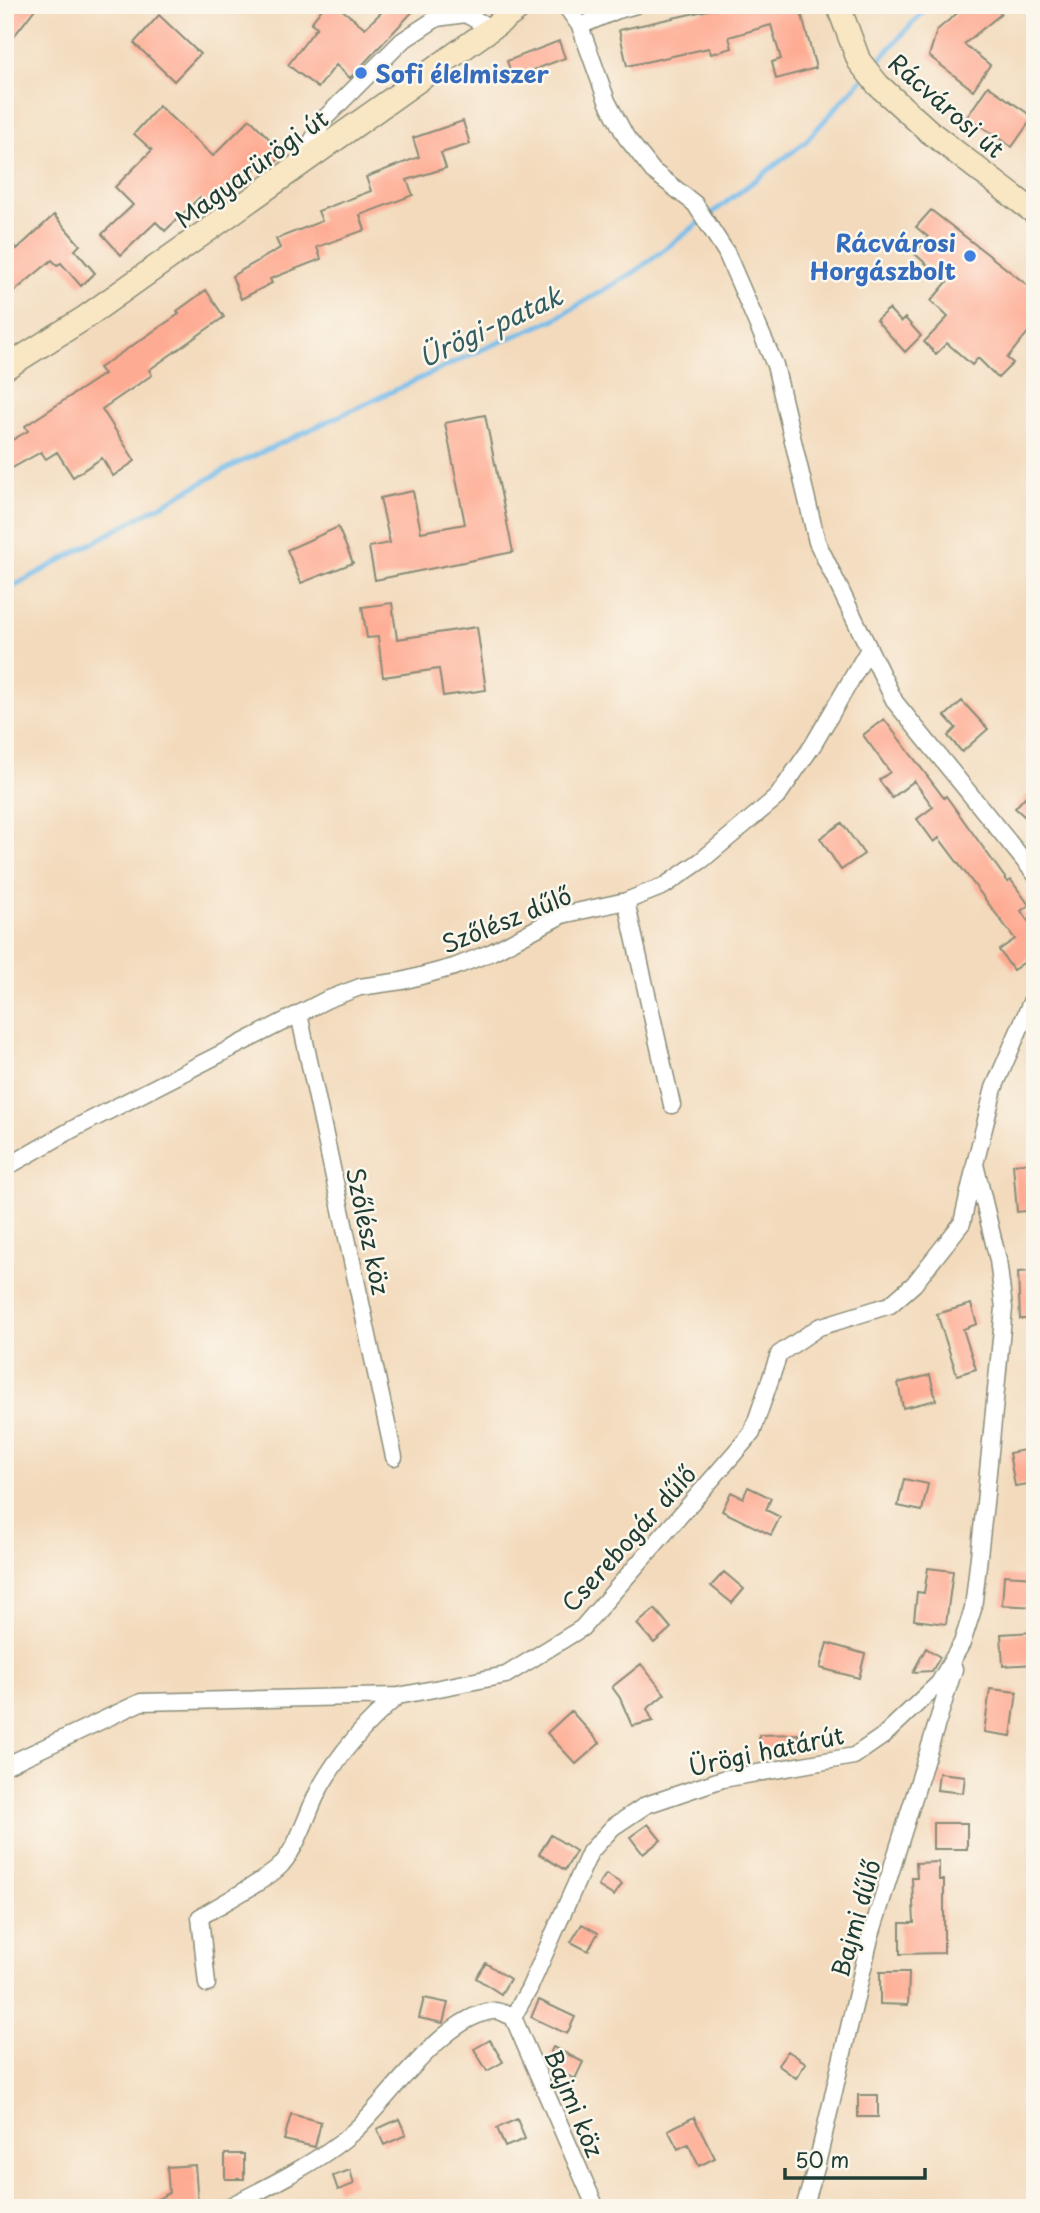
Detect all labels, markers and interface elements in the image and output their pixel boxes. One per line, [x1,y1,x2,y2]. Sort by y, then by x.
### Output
street label: Rácvárosi út [881,44,1013,166]
place label: Sofi élelmiszer [375,55,549,91]
marker: Sofi élelmiszer [353,65,369,81]
street label: Magyarürögi út [167,100,335,236]
place label: Rácvárosi Horgászbolt [810,224,956,288]
marker: Rácvárosi Horgászbolt [962,248,978,264]
water label: Ürögi-patak [411,275,570,376]
street label: Szőlész dűlő [435,877,577,961]
street label: Szőlész köz [338,1164,400,1298]
street label: Cserebogár dűlő [552,1457,704,1619]
street label: Ürögi határút [685,1716,847,1784]
street label: Bajmi dűlő [821,1855,889,1981]
street label: Bajmi köz [536,2043,614,2163]
scale bar [785,2136,925,2180]
text: 50 m [795,2143,849,2175]

